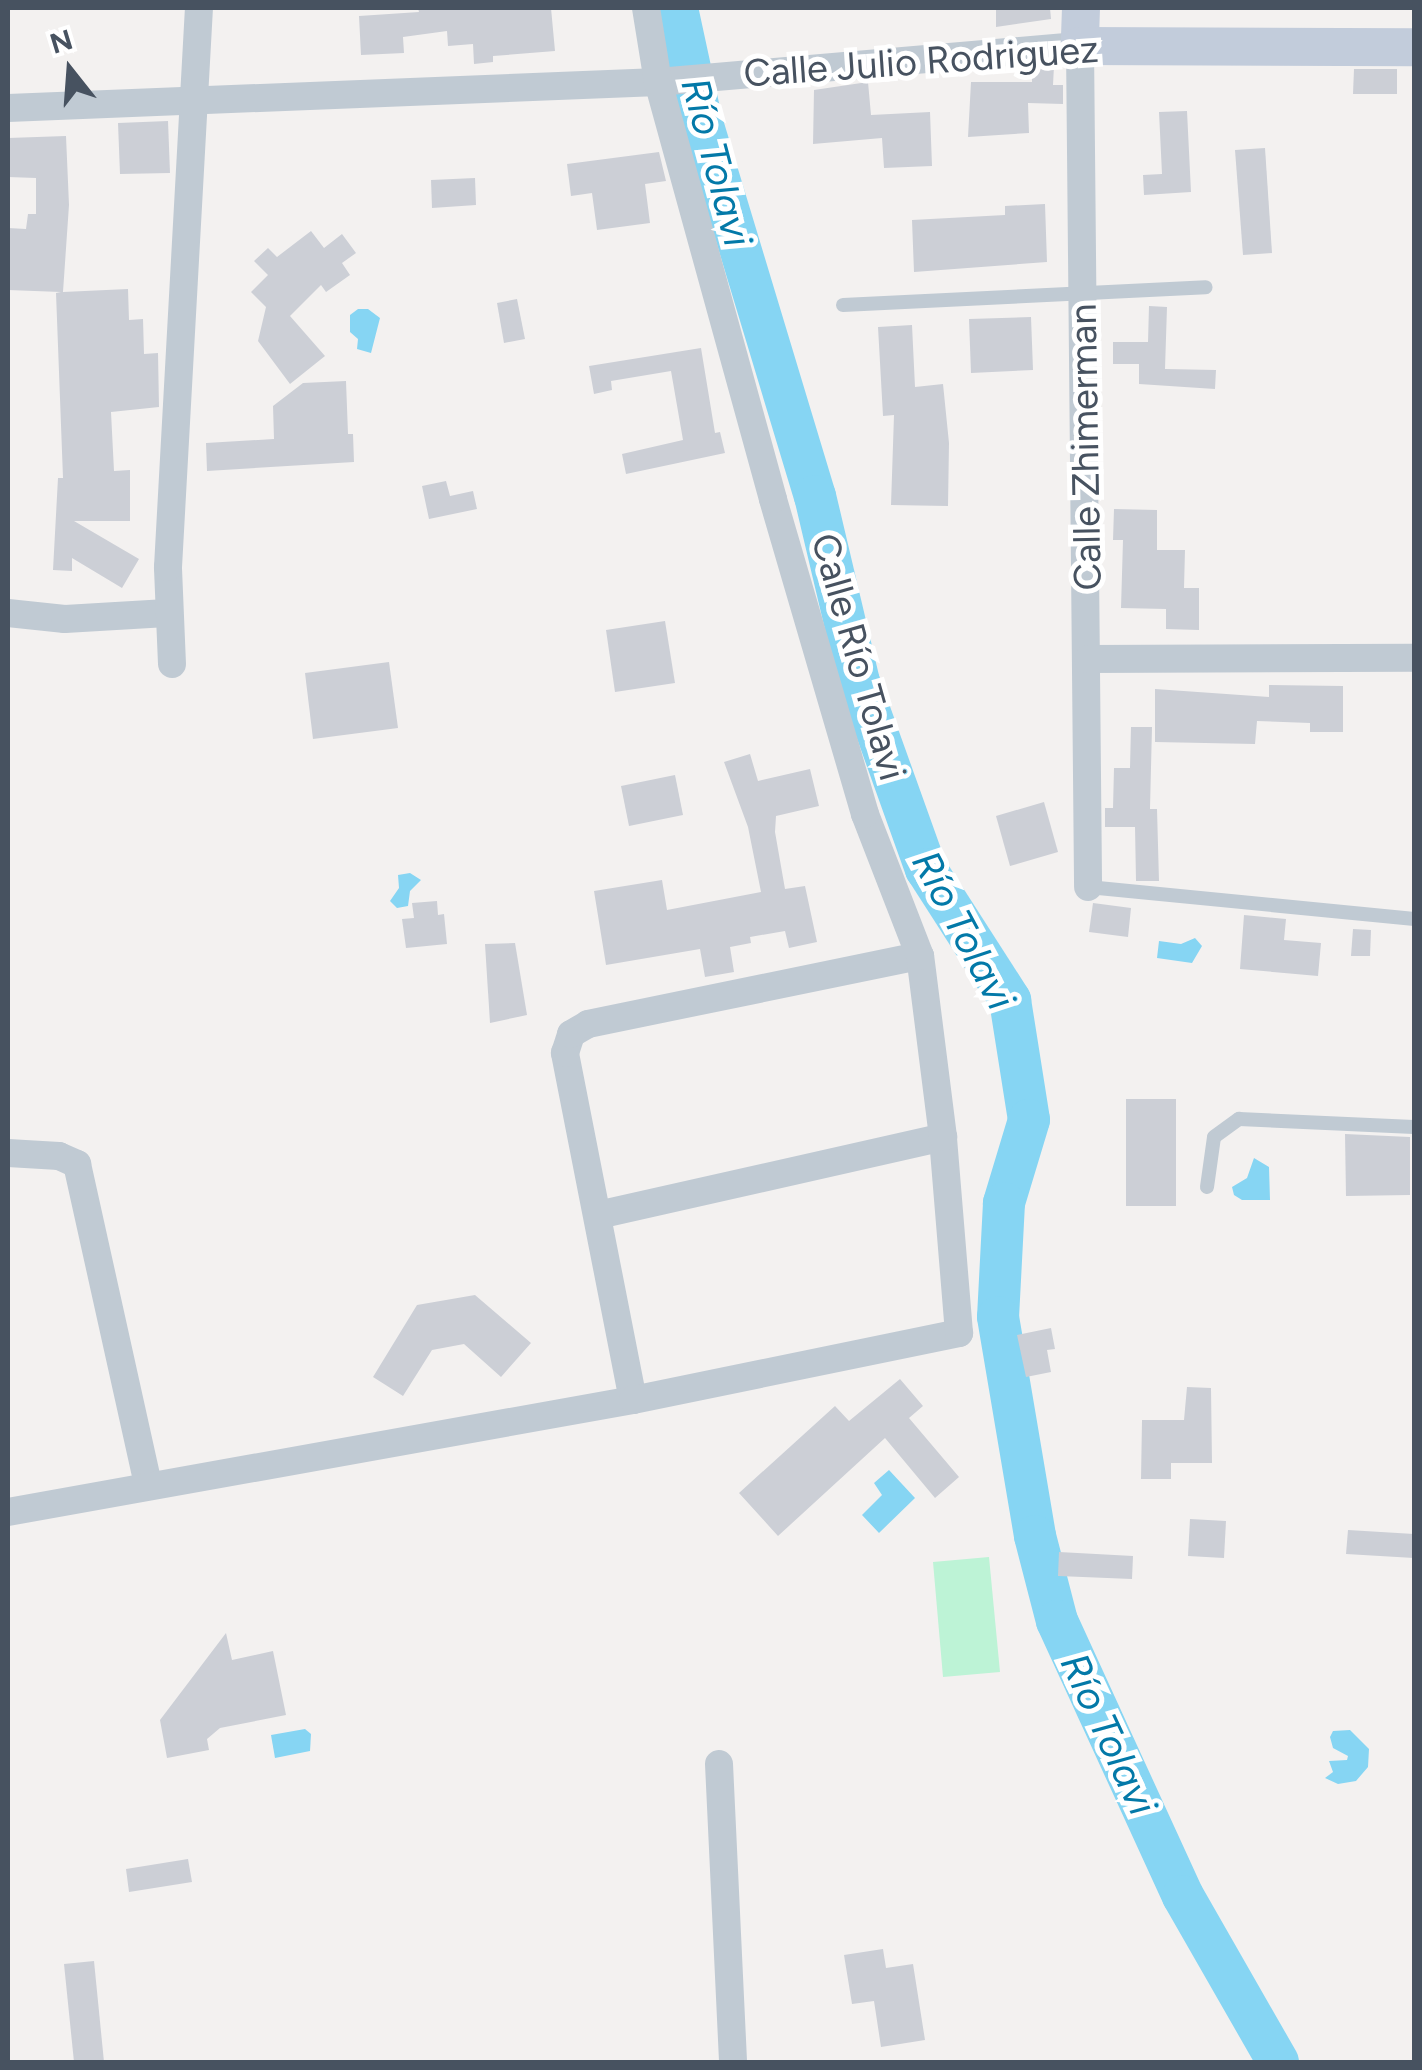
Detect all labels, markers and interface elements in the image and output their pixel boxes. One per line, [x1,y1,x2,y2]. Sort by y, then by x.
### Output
north arrow [20,20,120,120]
text: N [46,22,77,61]
street label: Calle Julio Rodriguez [742,27,1100,97]
water label: Río Tolavi [671,72,763,252]
street label: Calle Zhimerman [1061,303,1111,591]
street label: Calle Río Tolavi [801,528,915,786]
water label: Río Tolavi [902,842,1026,1018]
water label: Río Tolavi [1051,1646,1167,1822]

